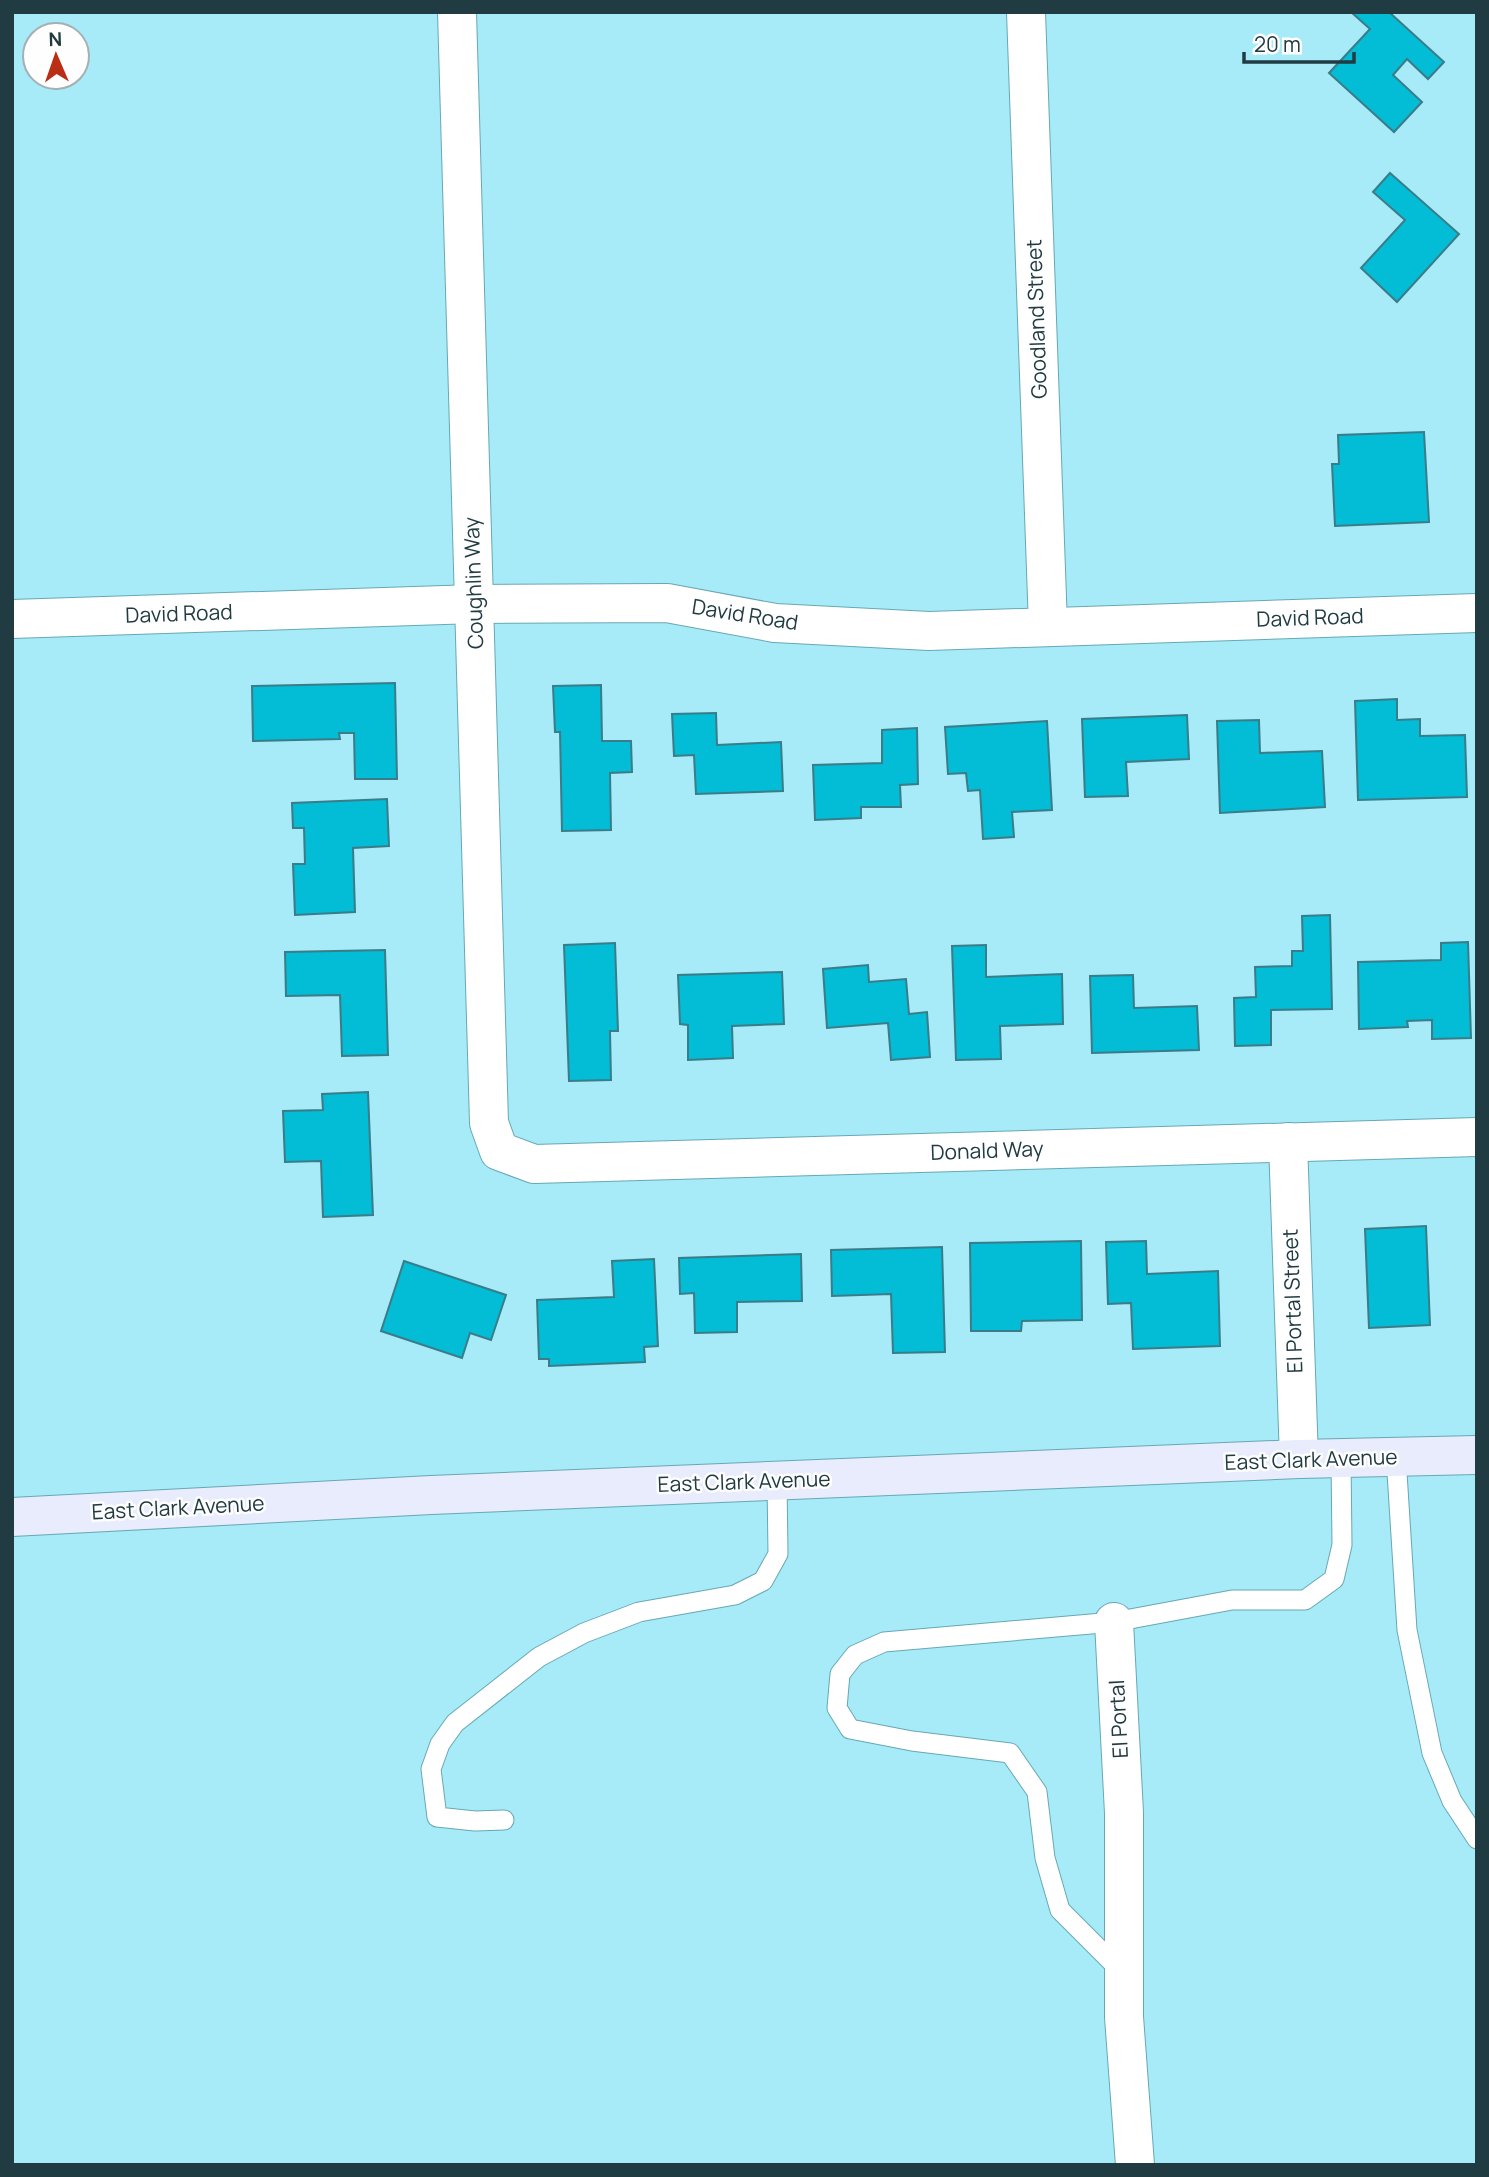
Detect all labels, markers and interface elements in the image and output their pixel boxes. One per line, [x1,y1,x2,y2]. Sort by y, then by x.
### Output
north arrow [21,21,91,91]
scale bar [1244,21,1354,65]
text: N [48,26,63,52]
text: 20 m [1254,30,1301,58]
street label: Goodland Street [1019,239,1053,399]
street label: Coughlin Way [457,517,489,650]
street label: David Road [690,592,800,636]
street label: David Road [125,597,233,629]
street label: David Road [1256,601,1364,633]
street label: Donald Way [930,1134,1044,1166]
street label: El Portal Street [1275,1228,1309,1374]
street label: East Clark Avenue [1224,1442,1398,1476]
street label: East Clark Avenue [657,1464,831,1498]
street label: East Clark Avenue [91,1488,265,1526]
street label: El Portal [1102,1679,1134,1759]

